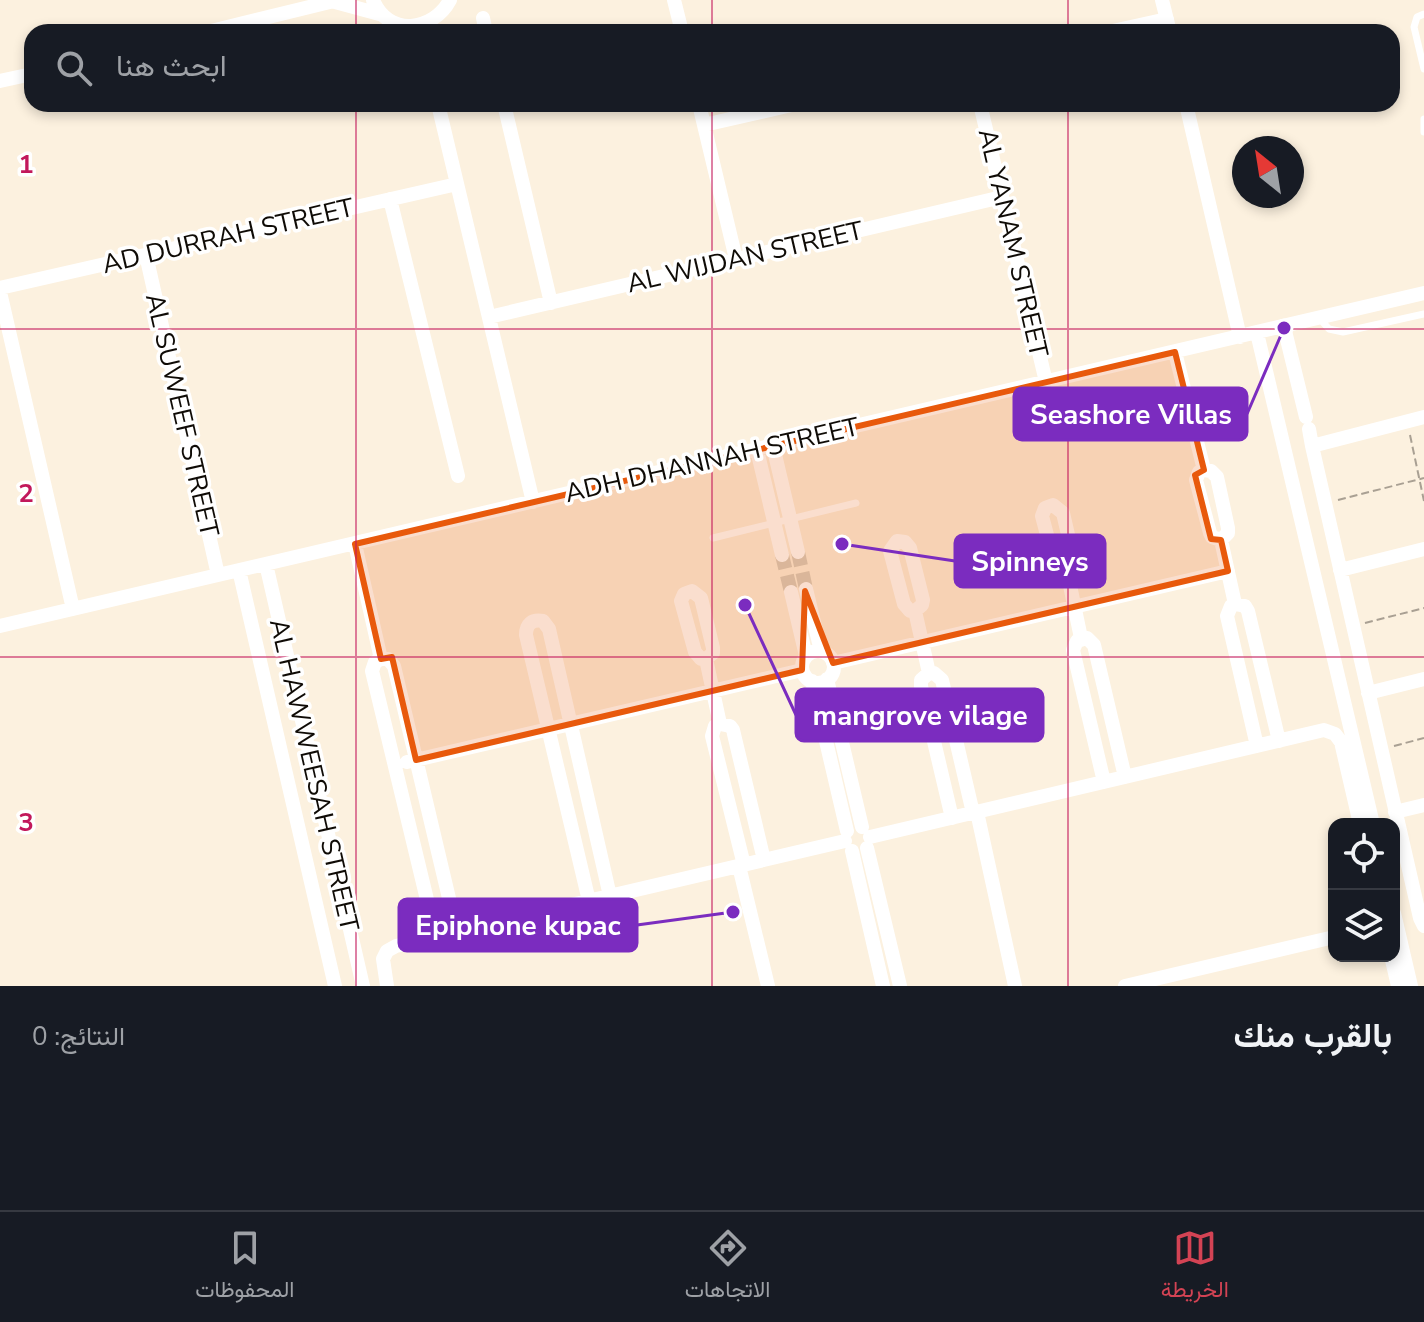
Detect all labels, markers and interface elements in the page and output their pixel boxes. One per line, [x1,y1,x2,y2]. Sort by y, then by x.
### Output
search box [24,24,1400,112]
icon: search [52,46,96,90]
text: ابحث هنا [116,46,227,87]
street label: AL YANAM STREET [970,125,1056,361]
north arrow [1232,136,1304,208]
text: 1 [18,147,34,182]
street label: AD DURRAH STREET [99,190,358,282]
street label: AL WIJDAN STREET [623,213,867,301]
street label: AL SUWEEF STREET [137,290,227,540]
callout: Seashore Villas [1014,388,1247,440]
text: Seashore Villas [1030,396,1232,434]
street label: ADH DHANNAH STREET [561,409,863,511]
text: 2 [18,476,34,511]
callout: Spinneys [955,535,1105,587]
text: Spinneys [971,543,1089,581]
street label: AL HAWWEESAH STREET [261,615,367,935]
callout: mangrove vilage [796,689,1043,741]
text: mangrove vilage [812,697,1028,735]
text: 3 [18,805,34,840]
map controls [1328,818,1400,962]
button: locate [1328,818,1400,890]
button: layers [1328,890,1400,962]
callout: Epiphone kupac [399,899,637,951]
text: Epiphone kupac [415,907,621,945]
text: بالقرب منك [1234,1013,1392,1059]
text: النتائج: 0 [32,1019,125,1054]
tab: المحفوظات [195,1226,294,1309]
tab: الاتجاهات [685,1226,770,1309]
tab: الخريطة [1161,1226,1229,1309]

